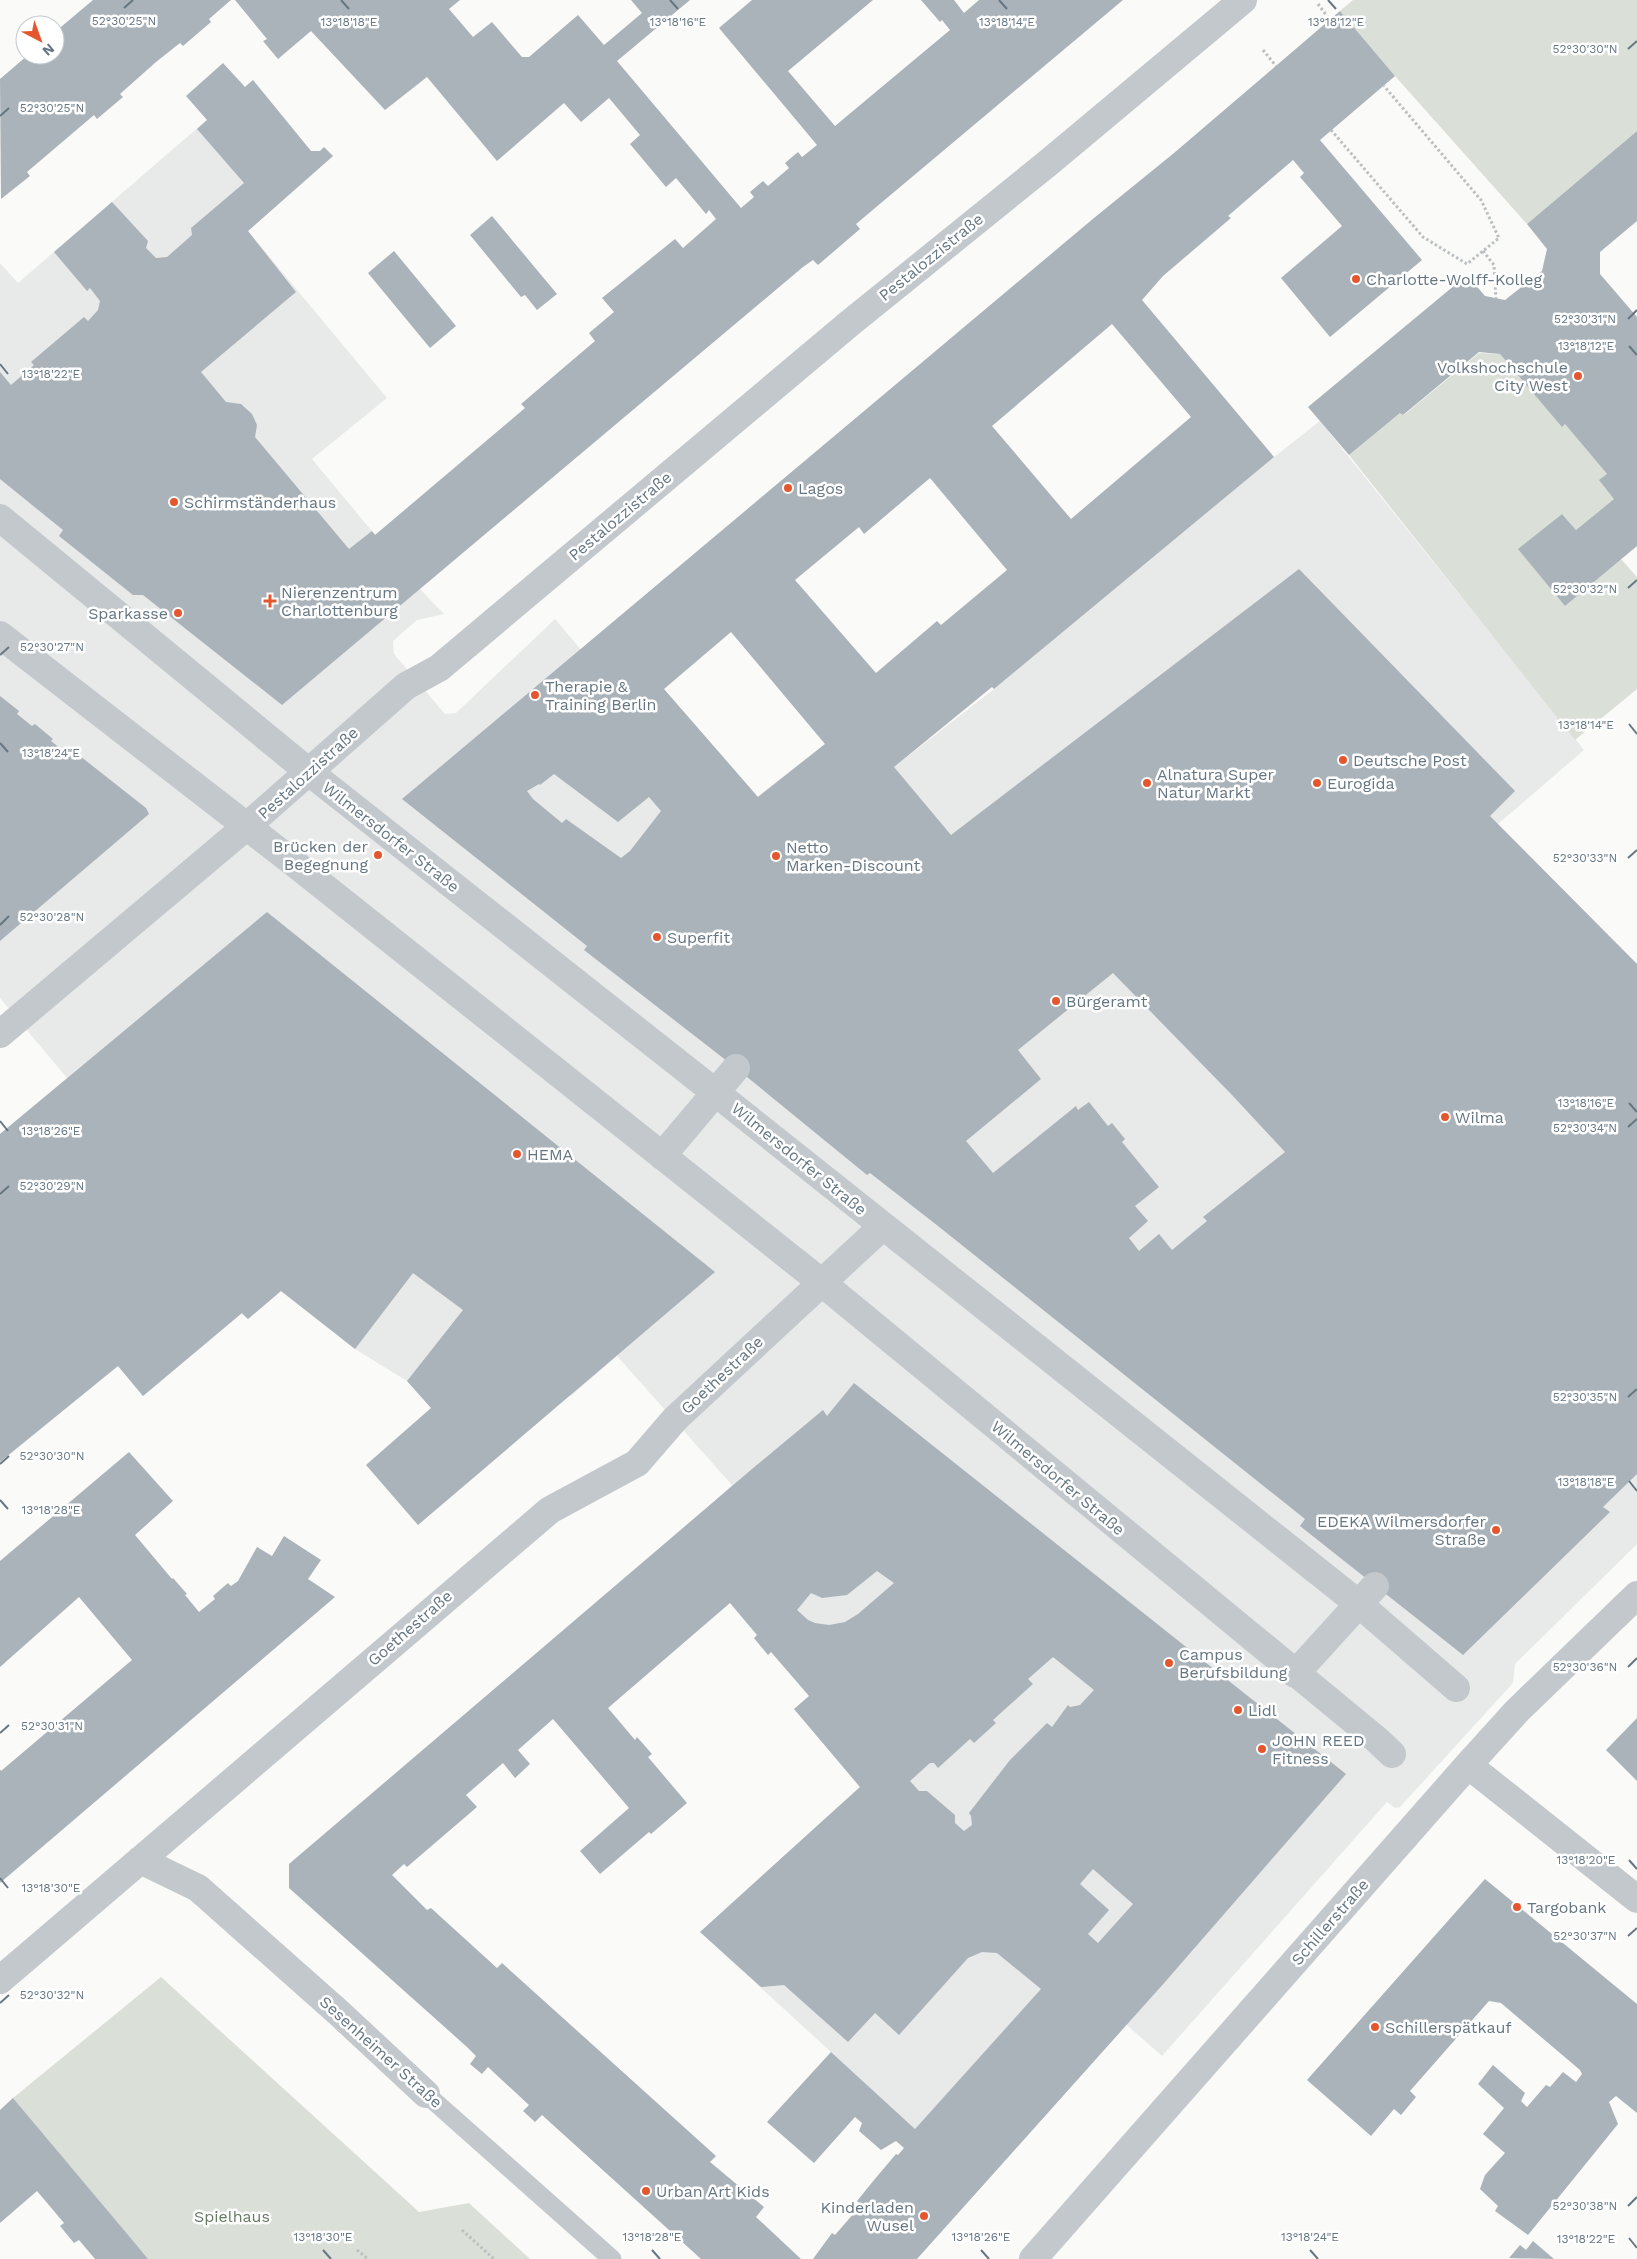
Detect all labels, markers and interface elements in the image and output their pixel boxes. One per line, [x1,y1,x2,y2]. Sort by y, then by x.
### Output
text: 52°30'25"N [92,14,156,28]
north arrow [15,15,65,65]
text: 13°18'18"E [321,15,378,29]
text: 13°18'16"E [650,15,707,29]
text: 13°18'14"E [979,15,1035,29]
text: 13°18'12"E [1308,15,1364,29]
text: N [39,40,58,59]
text: 52°30'30"N [1553,42,1617,56]
text: 52°30'25"N [20,101,84,115]
street label: Pestalozzistraße [875,209,987,305]
place label: Charlotte-Wolff-Kolleg [1366,270,1543,289]
marker: Charlotte-Wolff-Kolleg [1350,273,1362,285]
text: 52°30'31"N [1554,312,1616,326]
text: 13°18'12"E [1558,339,1614,353]
place label: Volkshochschule City West [1437,358,1568,395]
text: 13°18'22"E [22,367,81,381]
marker: Volkshochschule City West [1572,370,1584,382]
street label: Pestalozzistraße [565,467,675,565]
place label: Lagos [798,479,843,498]
marker: Lagos [782,482,794,494]
place label: Schirmständerhaus [184,493,336,512]
marker: Schirmständerhaus [168,496,180,508]
text: 52°30'32"N [1553,582,1617,596]
place label: Nierenzentrum Charlottenburg [281,583,398,620]
marker: Nierenzentrum Charlottenburg [263,594,277,608]
place label: Sparkasse [88,604,168,623]
marker: Sparkasse [172,607,184,619]
text: 52°30'27"N [20,640,84,654]
place label: Therapie & Training Berlin [545,677,656,714]
marker: Therapie & Training Berlin [529,689,541,701]
text: 13°18'14"E [1558,718,1614,732]
street label: Pestalozzistraße [254,723,362,823]
text: 13°18'24"E [22,746,80,760]
place label: Deutsche Post [1353,751,1467,770]
marker: Deutsche Post [1337,754,1349,766]
place label: Alnatura Super Natur Markt [1157,765,1274,802]
place label: Eurogida [1327,774,1395,793]
marker: Alnatura Super Natur Markt [1141,777,1153,789]
marker: Eurogida [1311,777,1323,789]
street label: Wilmersdorfer Straße [319,778,463,896]
place label: Brücken der Begegnung [273,837,368,874]
place label: Netto Marken-Discount [786,838,921,875]
marker: Brücken der Begegnung [372,849,384,861]
marker: Netto Marken-Discount [770,850,782,862]
text: 52°30'33"N [1553,851,1617,865]
text: 52°30'28"N [20,910,84,924]
place label: Superfit [667,928,730,947]
marker: Superfit [651,931,663,943]
place label: Bürgeramt [1066,992,1148,1011]
marker: Bürgeramt [1050,995,1062,1007]
text: 13°18'16"E [1558,1096,1615,1110]
street label: Wilmersdorfer Straße [728,1099,870,1219]
place label: Wilma [1455,1108,1504,1127]
marker: Wilma [1439,1111,1451,1123]
text: 52°30'34"N [1553,1121,1617,1135]
text: 13°18'26"E [22,1124,81,1138]
place label: HEMA [527,1145,574,1164]
marker: HEMA [511,1148,523,1160]
text: 52°30'29"N [20,1179,84,1193]
street label: Goethestraße [677,1332,767,1418]
text: 52°30'35"N [1553,1390,1617,1404]
street label: Wilmersdorfer Straße [987,1417,1129,1539]
text: 52°30'30"N [20,1449,84,1463]
text: 13°18'18"E [1558,1475,1615,1489]
text: 13°18'28"E [22,1503,81,1517]
place label: EDEKA Wilmersdorfer Straße [1317,1512,1486,1549]
marker: EDEKA Wilmersdorfer Straße [1490,1524,1502,1536]
street label: Goethestraße [364,1586,456,1670]
place label: Campus Berufsbildung [1179,1645,1288,1682]
marker: Campus Berufsbildung [1163,1657,1175,1669]
text: 52°30'36"N [1553,1660,1617,1674]
place label: Lidl [1248,1701,1277,1720]
marker: Lidl [1232,1704,1244,1716]
text: 52°30'31"N [21,1719,83,1733]
place label: JOHN REED Fitness [1272,1731,1365,1768]
marker: JOHN REED Fitness [1256,1743,1268,1755]
text: 13°18'20"E [1556,1853,1616,1867]
street label: Schillerstraße [1287,1875,1373,1969]
text: 13°18'30"E [21,1881,81,1895]
place label: Targobank [1527,1898,1606,1917]
marker: Targobank [1511,1901,1523,1913]
text: 52°30'37"N [1553,1929,1617,1943]
text: 52°30'32"N [20,1988,84,2002]
street label: Sesenheimer Straße [316,1992,446,2112]
place label: Schillerspätkauf [1385,2018,1512,2037]
marker: Schillerspätkauf [1369,2021,1381,2033]
place label: Urban Art Kids [656,2182,770,2201]
marker: Urban Art Kids [640,2185,652,2197]
place label: Kinderladen Wusel [820,2198,914,2235]
text: 52°30'38"N [1553,2199,1617,2213]
park label: Spielhaus [194,2207,270,2226]
marker: Kinderladen Wusel [918,2210,930,2222]
text: 13°18'30"E [293,2230,353,2244]
text: 13°18'28"E [623,2230,682,2244]
text: 13°18'26"E [952,2230,1011,2244]
text: 13°18'24"E [1281,2230,1339,2244]
text: 13°18'22"E [1557,2232,1616,2246]

